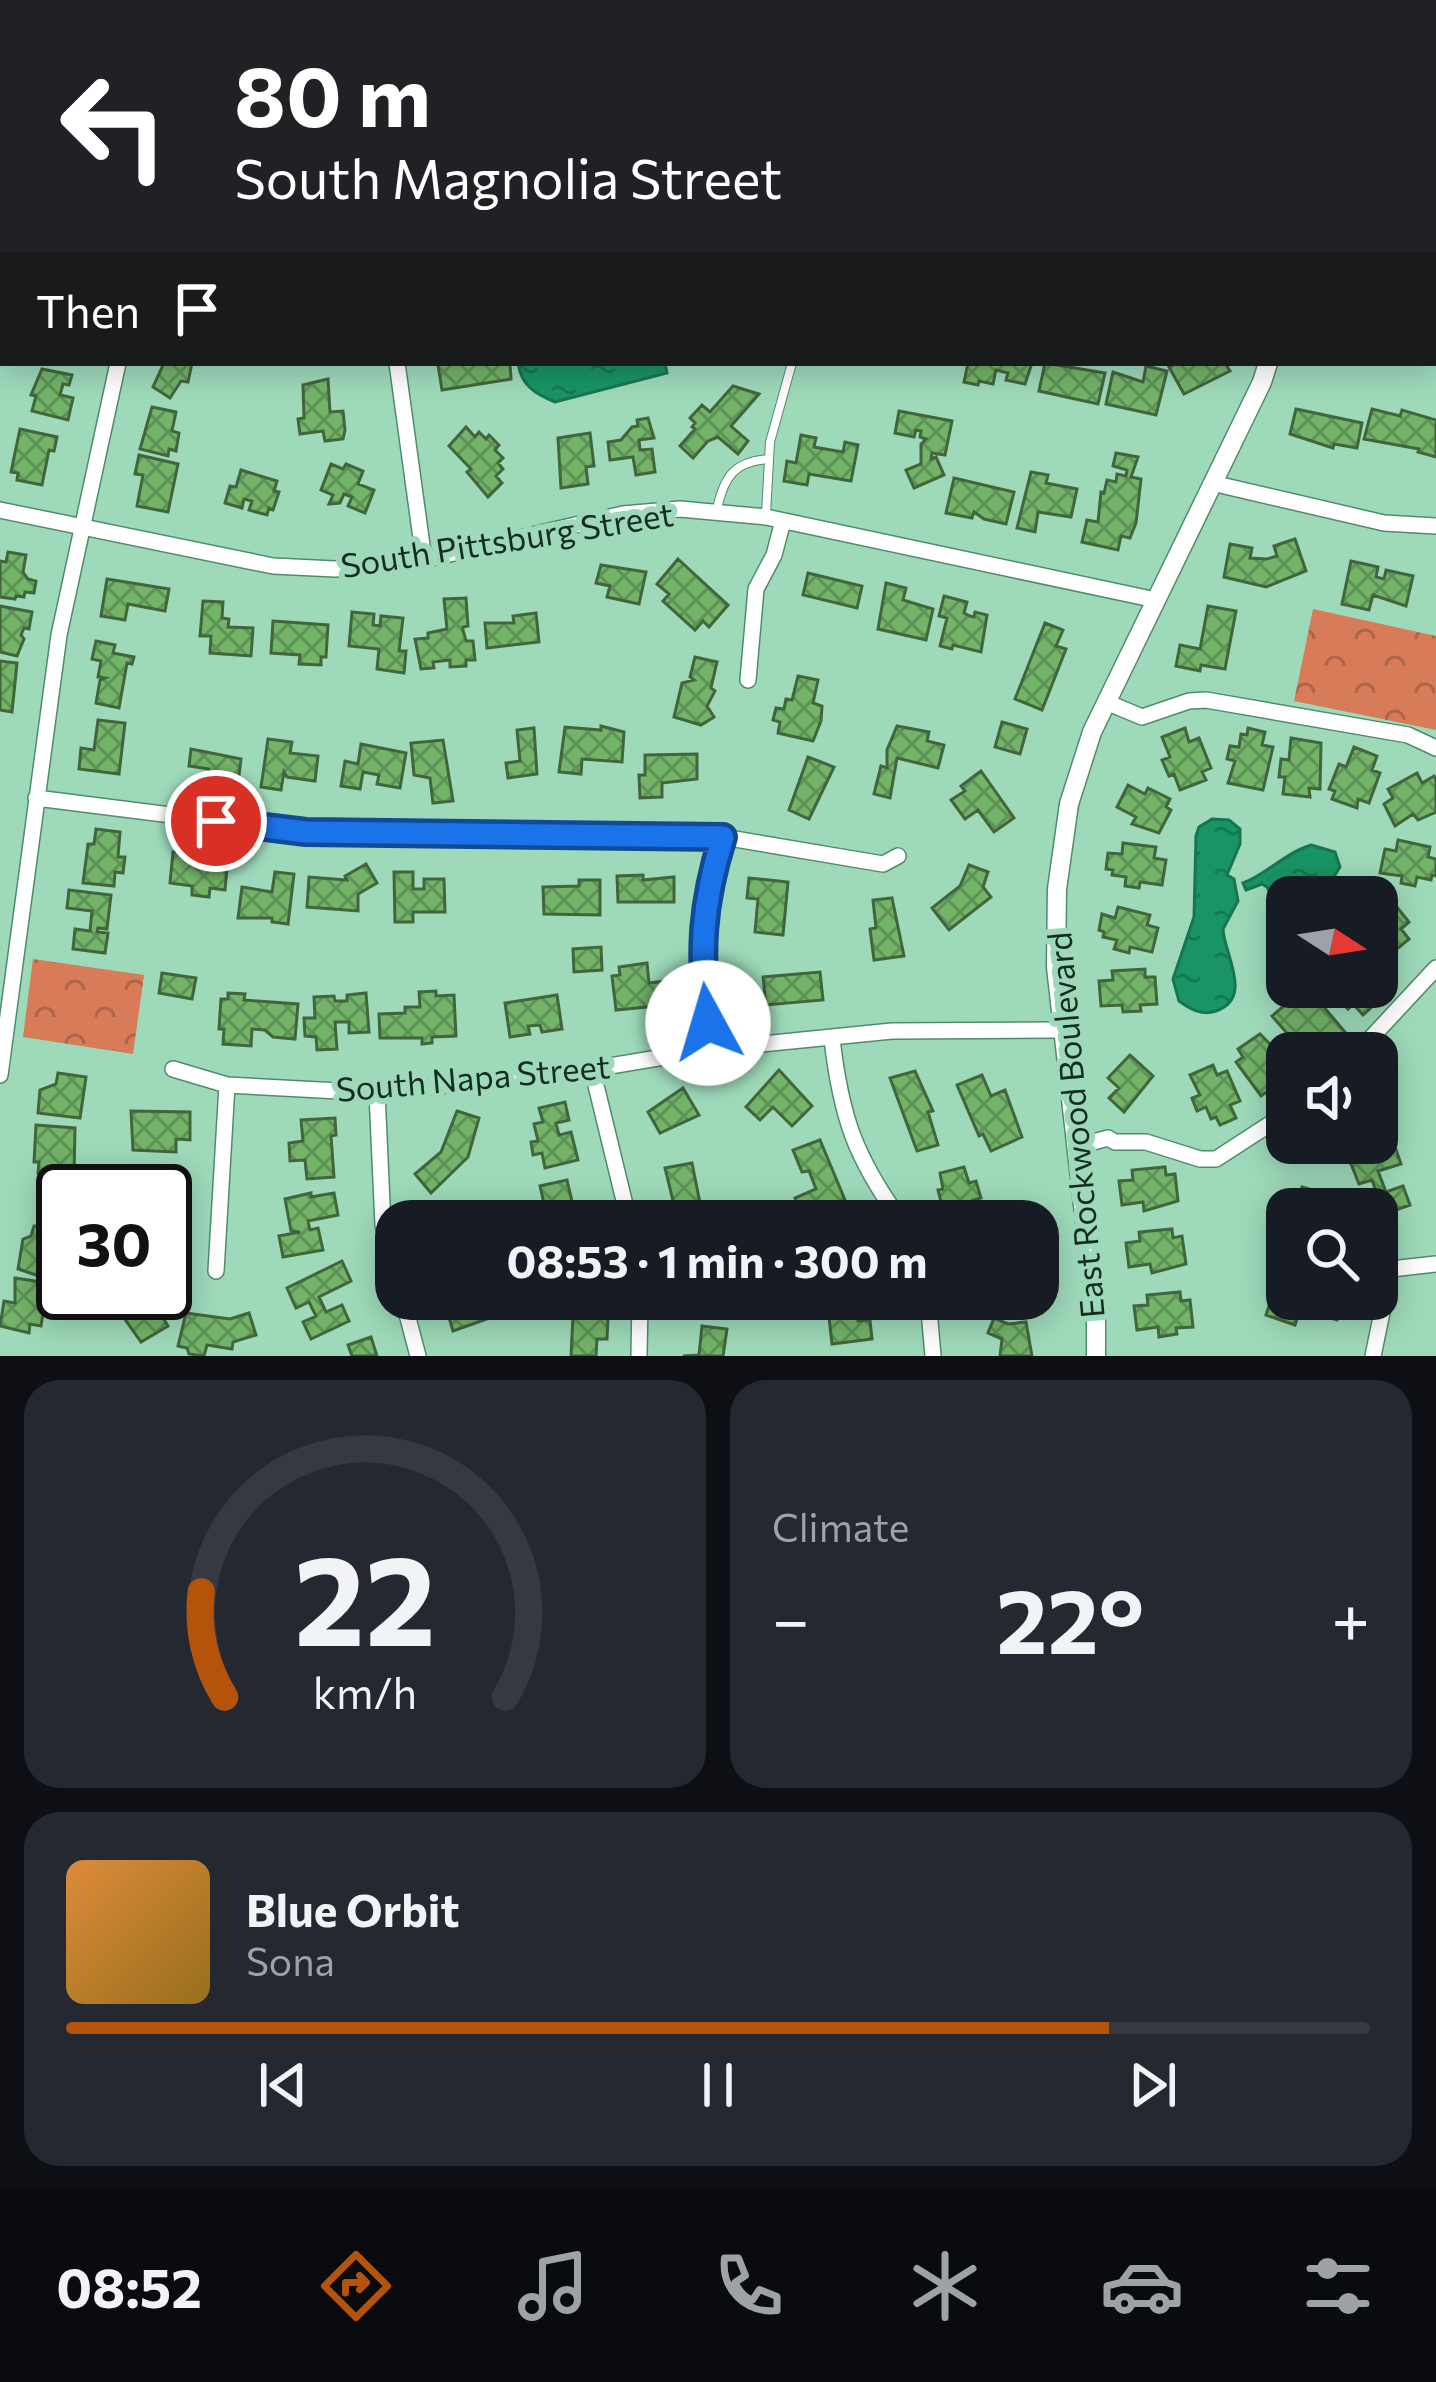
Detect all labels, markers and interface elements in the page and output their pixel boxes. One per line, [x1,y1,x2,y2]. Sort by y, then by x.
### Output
text: 80 m [234,42,431,144]
icon: left [36,48,192,204]
text: South Magnolia Street [234,144,782,210]
icon: arrive [164,276,230,342]
text: Then [36,282,140,337]
street label: South Pittsburg Street [338,492,676,585]
pin [165,770,267,872]
icon: arrive [183,788,249,854]
north arrow [1266,876,1398,1008]
map controls [1266,876,1398,1320]
street label: East Rockwood Boulevard [1037,930,1112,1320]
position arrow [645,960,771,1086]
button: sound [1266,1032,1398,1164]
street label: South Napa Street [334,1044,612,1109]
speed limit sign: 30 [36,1164,192,1320]
button: search [1266,1188,1398,1320]
text: 08:53 · 1 min · 300 m [507,1232,927,1287]
text: Climate [772,1502,909,1550]
text: 22 [294,1519,436,1672]
text: 22° [996,1562,1144,1673]
text: − [772,1577,810,1658]
text: + [1331,1577,1370,1658]
text: km/h [313,1665,417,1718]
text: Blue Orbit [246,1881,459,1936]
text: Sona [246,1936,335,1984]
icon: previous [250,2052,316,2118]
icon: pause [685,2052,751,2118]
icon: next [1120,2052,1186,2118]
icon: directions [314,2244,398,2328]
icon: music [511,2244,595,2328]
icon: phone [707,2244,791,2328]
icon: climate [903,2244,987,2328]
icon: car [1100,2244,1184,2328]
icon: filters [1296,2244,1380,2328]
text: 08:52 [56,2253,202,2319]

